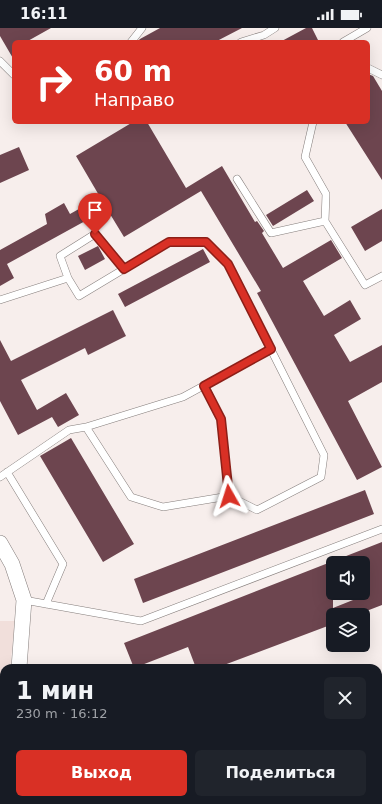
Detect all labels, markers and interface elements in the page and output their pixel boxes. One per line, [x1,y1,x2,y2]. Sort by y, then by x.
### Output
text: 16:11 [20,5,68,23]
text: 60 m [94,55,172,88]
icon: right [28,56,80,108]
text: Направо [94,89,174,110]
pin [78,193,112,234]
icon: arrive [84,199,106,221]
position arrow [208,475,250,517]
map controls [326,556,370,652]
button: sound [326,556,370,600]
button: layers [326,608,370,652]
text: 1 мин [16,677,94,705]
button: close [324,677,366,719]
text: 230 m · 16:12 [16,706,107,721]
button: Выход [16,750,187,796]
button: Поделиться [195,750,366,796]

